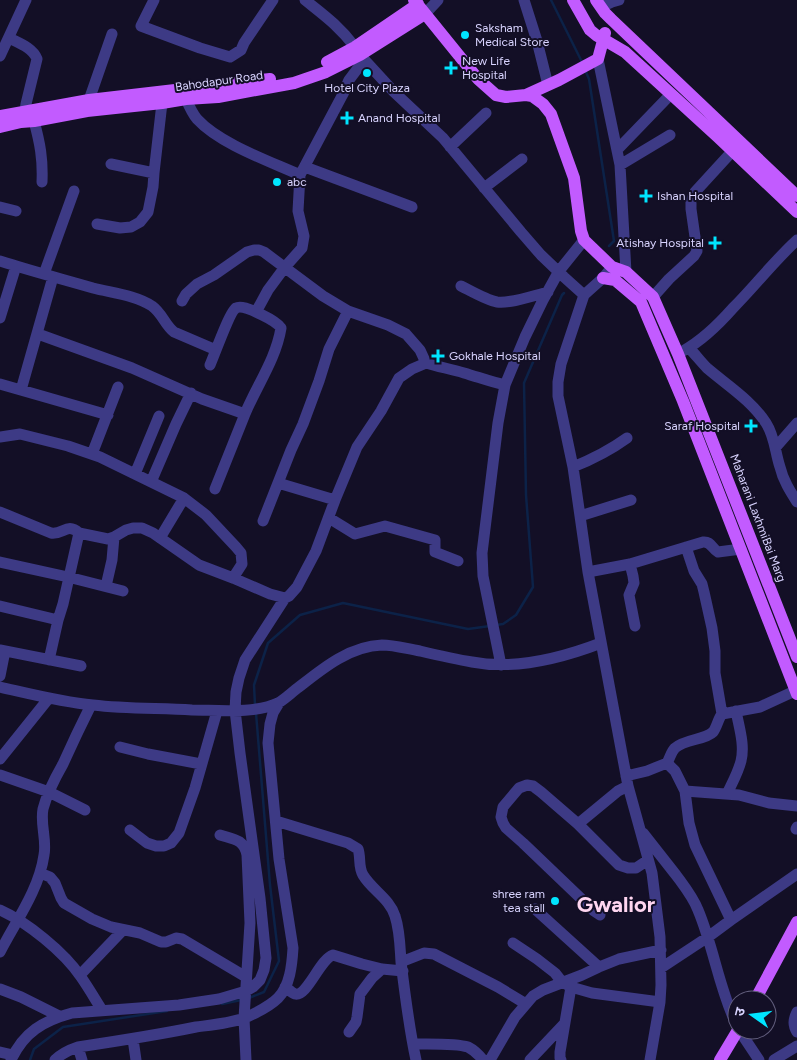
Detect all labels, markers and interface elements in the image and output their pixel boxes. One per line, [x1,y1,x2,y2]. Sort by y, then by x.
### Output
place label: Saksham Medical Store [475,21,550,49]
marker: Saksham Medical Store [459,29,471,41]
place label: New Life Hospital [462,54,510,82]
marker: New Life Hospital [444,61,458,75]
marker: Hotel City Plaza [361,67,373,79]
street label: Bahodapur Road [174,68,264,94]
place label: Hotel City Plaza [324,81,410,95]
marker: Anand Hospital [340,111,354,125]
place label: Anand Hospital [358,111,440,125]
place label: abc [287,175,307,189]
marker: abc [271,176,283,188]
marker: Ishan Hospital [639,189,653,203]
place label: Ishan Hospital [657,189,733,203]
place label: Atishay Hospital [616,236,704,250]
marker: Atishay Hospital [708,236,722,250]
marker: Gokhale Hospital [431,349,445,363]
place label: Gokhale Hospital [449,349,541,363]
place label: Saraf Hospital [664,419,740,433]
marker: Saraf Hospital [744,419,758,433]
street label: Maharani LaxhmiBai Marg [727,452,789,584]
place label: shree ram tea stall [492,887,545,915]
district label: Gwalior [577,891,656,918]
marker: shree ram tea stall [549,895,561,907]
north arrow [727,990,777,1040]
text: उ [731,1005,749,1018]

